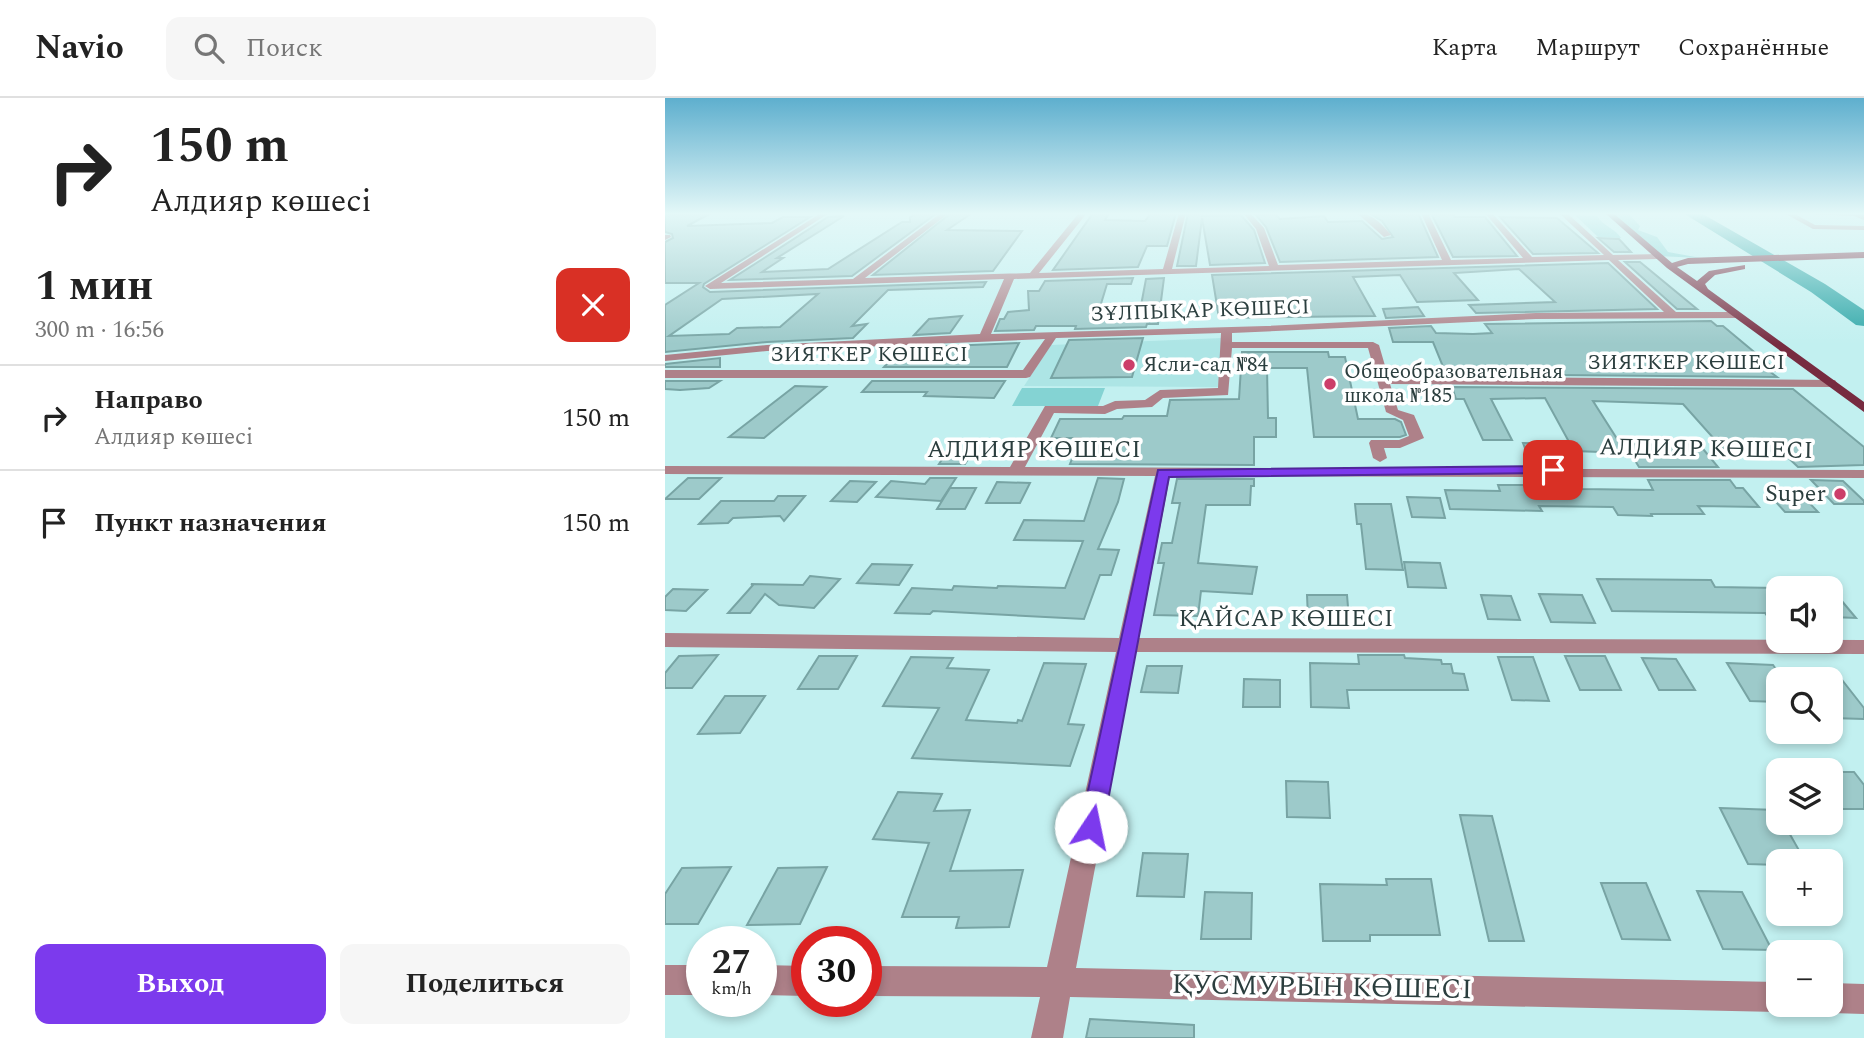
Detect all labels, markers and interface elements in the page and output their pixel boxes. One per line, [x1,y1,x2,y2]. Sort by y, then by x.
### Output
search box [166,17,656,80]
text: Navio [35,23,124,73]
text: Поиск [246,28,323,68]
icon: search [190,29,228,67]
text: Карта [1432,30,1497,66]
text: Маршрут [1535,30,1640,66]
text: Сохранённые [1678,30,1829,66]
text: 150 m [150,109,289,184]
icon: right [35,126,126,217]
text: Алдияр көшесі [150,177,372,226]
text: 1 мин [35,255,153,318]
button: close [556,268,630,342]
street label: ЗҰЛПЫҚАР КӨШЕСІ [1090,291,1310,331]
text: 300 m · 16:56 [35,313,164,348]
street label: ЗИЯТКЕР КӨШЕСІ [770,339,968,371]
street label: ЗИЯТКЕР КӨШЕСІ [1587,347,1785,379]
place label: Ясли-сад №84 [1143,349,1269,381]
place label: Общеобразовательная школа №185 [1344,356,1563,412]
marker: Ясли-сад №84 [1121,357,1137,373]
marker: Общеобразовательная школа №185 [1322,376,1338,392]
text: Направо [94,380,203,420]
text: 150 m [562,398,630,438]
icon: right [35,399,73,437]
text: Алдияр көшесі [94,420,253,455]
street label: АЛДИЯР КӨШЕСІ [1599,429,1813,469]
street label: АЛДИЯР КӨШЕСІ [927,432,1141,468]
pin [1523,440,1583,500]
icon: arrive [1534,451,1572,489]
place label: Super [1765,476,1826,512]
marker: Super [1832,486,1848,502]
text: Пункт назначения [94,503,327,543]
text: 150 m [562,503,630,543]
icon: arrive [35,504,73,542]
map controls [1766,576,1843,1017]
button: sound [1766,576,1843,653]
street label: ҚАЙСАР КӨШЕСІ [1179,601,1393,637]
button: search [1766,667,1843,744]
button: layers [1766,758,1843,835]
position arrow [1054,790,1128,864]
button: + [1766,849,1843,926]
speed limit sign: 30 [791,926,882,1017]
text: 27 [712,936,751,989]
button: − [1766,940,1843,1017]
button: Выход [35,944,326,1024]
button: Поделиться [340,944,630,1024]
street label: ҚУСМУРЫН КӨШЕСІ [1171,963,1473,1011]
text: km/h [711,975,752,1002]

